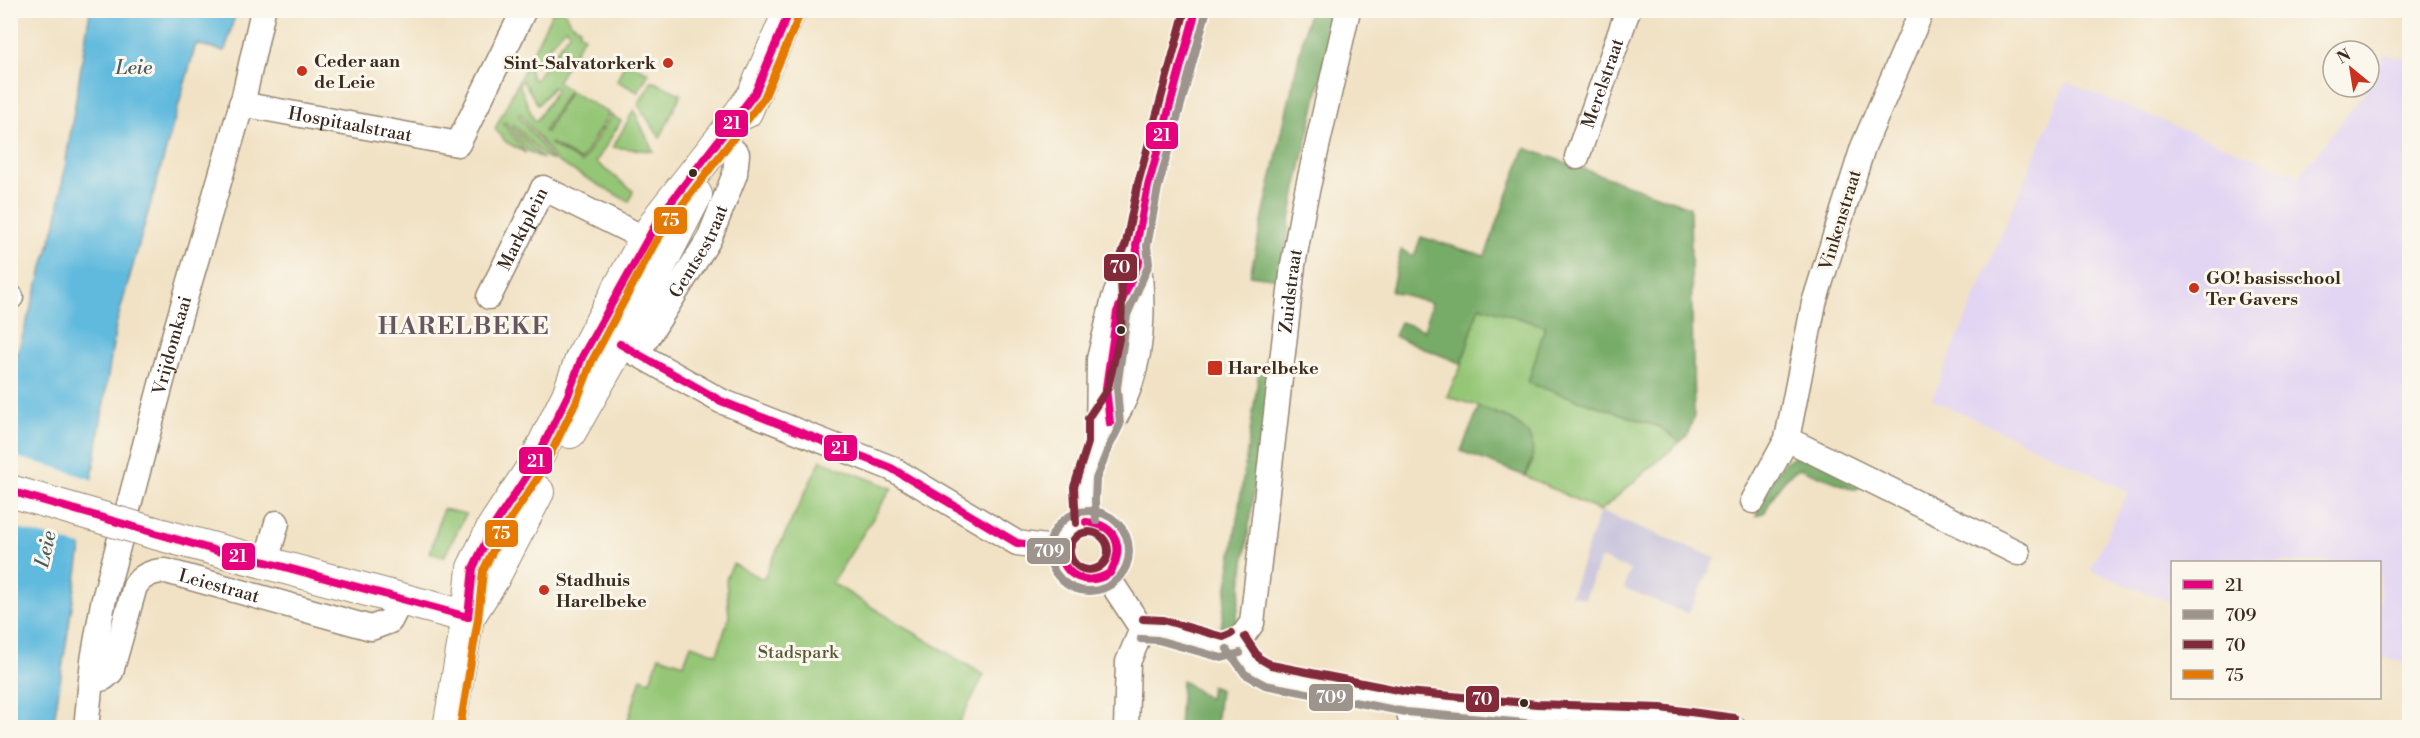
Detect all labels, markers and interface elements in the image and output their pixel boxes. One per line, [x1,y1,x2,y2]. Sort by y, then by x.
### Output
street label: Merelstraat [1577,35,1629,132]
north arrow [2321,39,2381,99]
text: N [2334,45,2355,69]
place label: Ceder aan de Leie [314,50,400,94]
place label: Sint-Salvatorkerk [504,52,657,75]
water label: Leie [115,56,153,81]
marker: Sint-Salvatorkerk [661,56,675,70]
marker: Ceder aan de Leie [295,64,309,78]
street label: Hospitaalstraat [286,102,414,147]
line badge: 21 [714,109,749,138]
text: 21 [723,114,741,134]
line badge: 21 [1145,121,1179,150]
text: 21 [1153,126,1171,146]
street label: Vinkenstraat [1814,166,1867,274]
unlabelled marker [687,167,699,179]
street label: Marktplein [493,184,554,275]
street label: Gentsestraat [664,201,734,302]
line badge: 75 [653,206,688,235]
text: 75 [661,211,680,231]
street label: Zuidstraat [1274,246,1308,335]
line badge: 70 [1103,253,1138,282]
text: 70 [1110,258,1130,278]
place label: GO! basisschool Ter Gavers [2206,267,2341,311]
marker: GO! basisschool Ter Gavers [2187,281,2201,295]
street label: Vrijdomkaai [147,293,197,398]
district label: HARELBEKE [378,312,550,342]
unlabelled marker [1115,324,1127,336]
place label: Harelbeke [1228,357,1319,380]
marker: Harelbeke [1206,359,1224,377]
line badge: 21 [823,434,858,462]
text: 21 [831,439,849,459]
line badge: 21 [518,446,553,475]
text: 21 [527,452,545,472]
line badge: 75 [484,519,519,548]
text: 75 [492,524,511,544]
water label: Leie [30,528,63,571]
line badge: 709 [1026,537,1071,565]
line badge: 21 [221,542,256,571]
text: 709 [1034,542,1064,562]
text: 21 [229,547,247,567]
legend [2171,561,2381,699]
street label: Leiestraat [176,564,263,609]
place label: Stadhuis Harelbeke [556,569,647,613]
text: 21 [2225,574,2243,597]
marker: Stadhuis Harelbeke [537,583,551,597]
text: 709 [2225,604,2257,627]
text: 70 [2225,634,2246,657]
park label: Stadspark [758,641,840,664]
text: 75 [2225,664,2244,687]
line badge: 709 [1308,683,1354,712]
line badge: 70 [1465,685,1500,713]
text: 709 [1316,688,1346,708]
text: 70 [1472,690,1492,710]
unlabelled marker [1518,697,1530,709]

